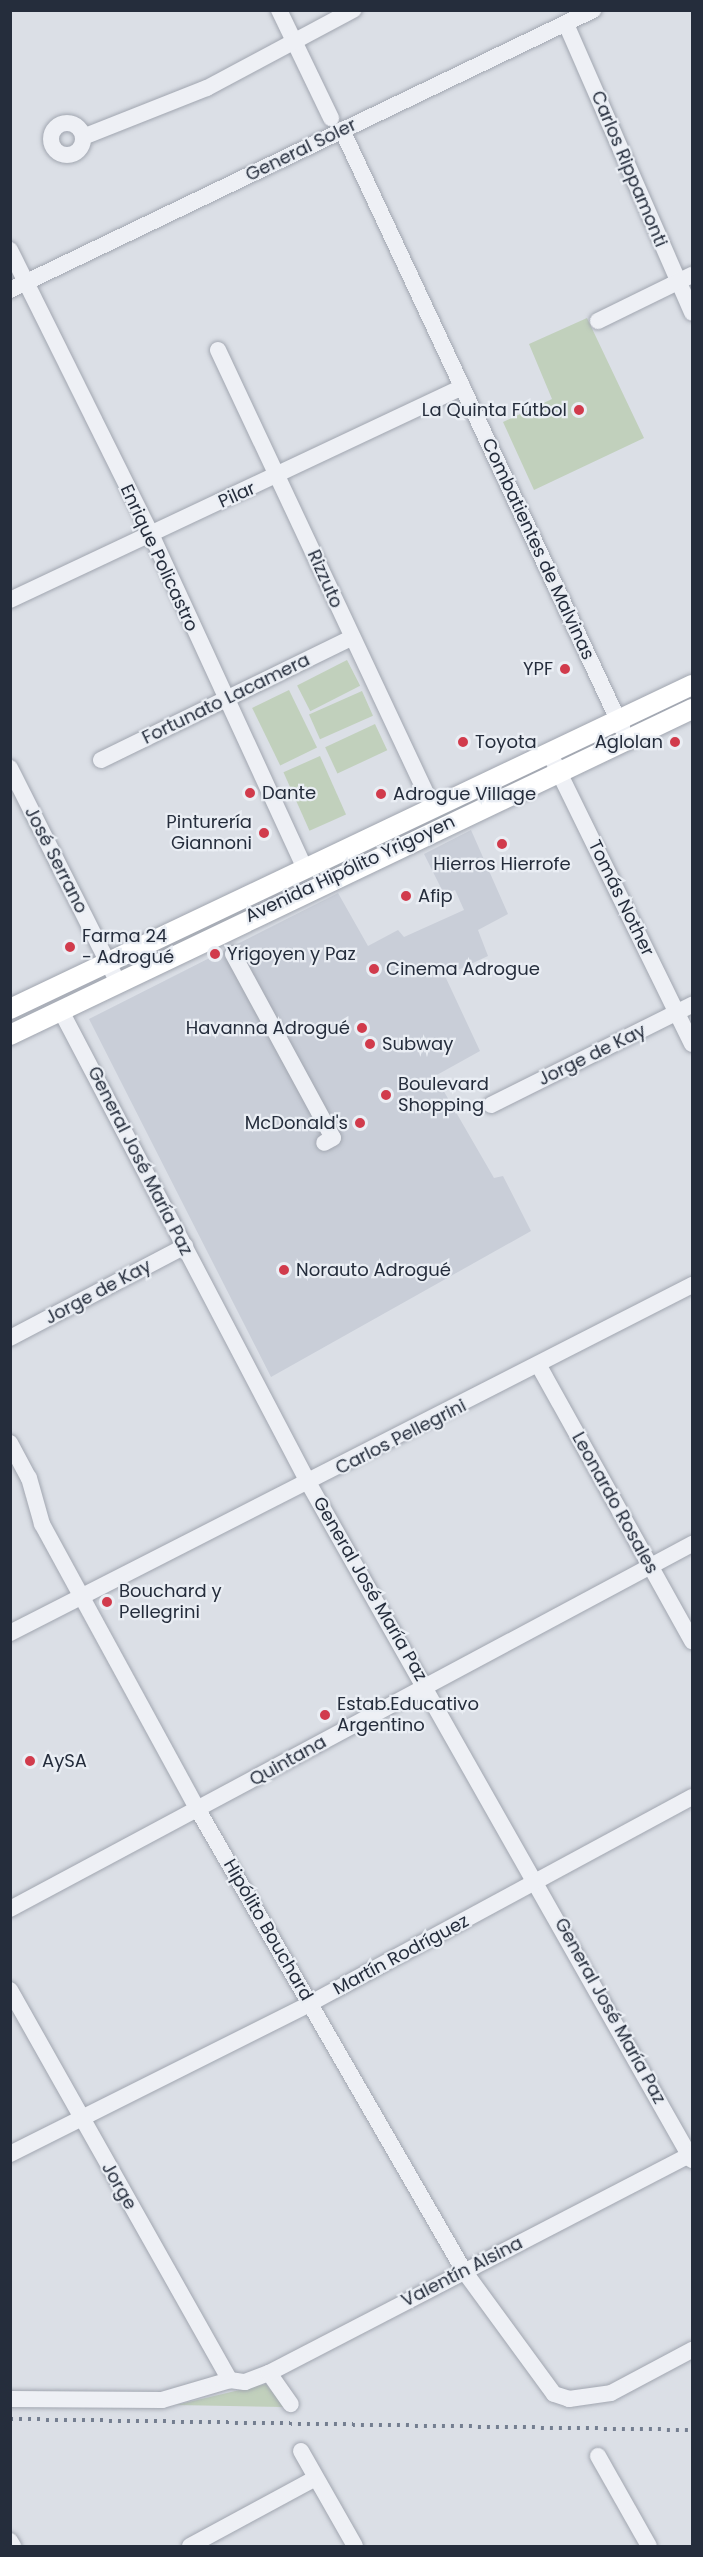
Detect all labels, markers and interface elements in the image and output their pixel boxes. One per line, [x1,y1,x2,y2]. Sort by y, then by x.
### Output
street label: Carlos Rippamonti [586,88,672,250]
street label: General Soler [242,114,360,186]
place label: La Quinta Fútbol [422,399,567,421]
marker: La Quinta Fútbol [572,403,586,417]
street label: Combatientes de Malvinas [477,435,599,663]
street label: Pilar [215,477,259,513]
street label: Enrique Policastro [115,481,203,635]
street label: Rizzuto [303,547,347,611]
street label: Fortunato Lacamera [139,649,313,749]
place label: YPF [523,658,553,680]
marker: YPF [558,662,572,676]
place label: Toyota [475,731,537,753]
place label: Aglolan [595,731,663,753]
marker: Toyota [456,735,470,749]
marker: Aglolan [668,735,682,749]
place label: Dante [262,782,316,804]
place label: Adrogue Village [393,783,536,805]
marker: Dante [243,786,257,800]
marker: Adrogue Village [374,787,388,801]
street label: José Serrano [20,803,92,917]
street label: Avenida Hipólito Yrigoyen [242,811,458,927]
place label: Pinturería Giannoni [166,812,252,854]
marker: Pinturería Giannoni [257,826,271,840]
marker: Hierros Hierrofe [495,837,509,851]
street label: Tomás Nother [584,837,658,959]
place label: Hierros Hierrofe [433,853,571,875]
place label: Afip [418,885,453,907]
marker: Afip [399,889,413,903]
place label: Farma 24 - Adrogué [82,926,174,968]
marker: Farma 24 - Adrogué [63,940,77,954]
place label: Yrigoyen y Paz [227,943,356,965]
marker: Yrigoyen y Paz [208,947,222,961]
place label: Cinema Adrogue [386,958,540,980]
marker: Cinema Adrogue [367,962,381,976]
place label: Havanna Adrogué [186,1017,350,1039]
street label: Jorge de Kay [535,1020,649,1090]
marker: Havanna Adrogué [355,1021,369,1035]
place label: Subway [382,1033,453,1055]
marker: Subway [363,1037,377,1051]
street label: General José María Paz [83,1063,197,1259]
place label: Boulevard Shopping [398,1074,489,1116]
marker: Boulevard Shopping [379,1088,393,1102]
place label: McDonald's [245,1112,348,1134]
marker: McDonald's [353,1116,367,1130]
street label: Jorge de Kay [41,1255,155,1329]
place label: Norauto Adrogué [296,1259,451,1281]
marker: Norauto Adrogué [277,1263,291,1277]
street label: Carlos Pellegrini [332,1395,470,1479]
street label: Leonardo Rosales [567,1429,663,1577]
street label: General José María Paz [308,1493,432,1685]
place label: Bouchard y Pellegrini [119,1581,222,1624]
marker: Bouchard y Pellegrini [100,1595,114,1609]
place label: Estab.Educativo Argentino [337,1694,479,1736]
marker: Estab.Educativo Argentino [318,1708,332,1722]
street label: Quintana [246,1731,330,1791]
place label: AySA [42,1750,87,1772]
marker: AySA [23,1754,37,1768]
street label: Hipólito Bouchard [219,1855,317,2005]
street label: Martín Rodríguez [329,1910,473,2000]
street label: General José María Paz [550,1914,670,2108]
street label: Jorge [97,2158,141,2214]
street label: Valentín Alsina [398,2232,526,2312]

